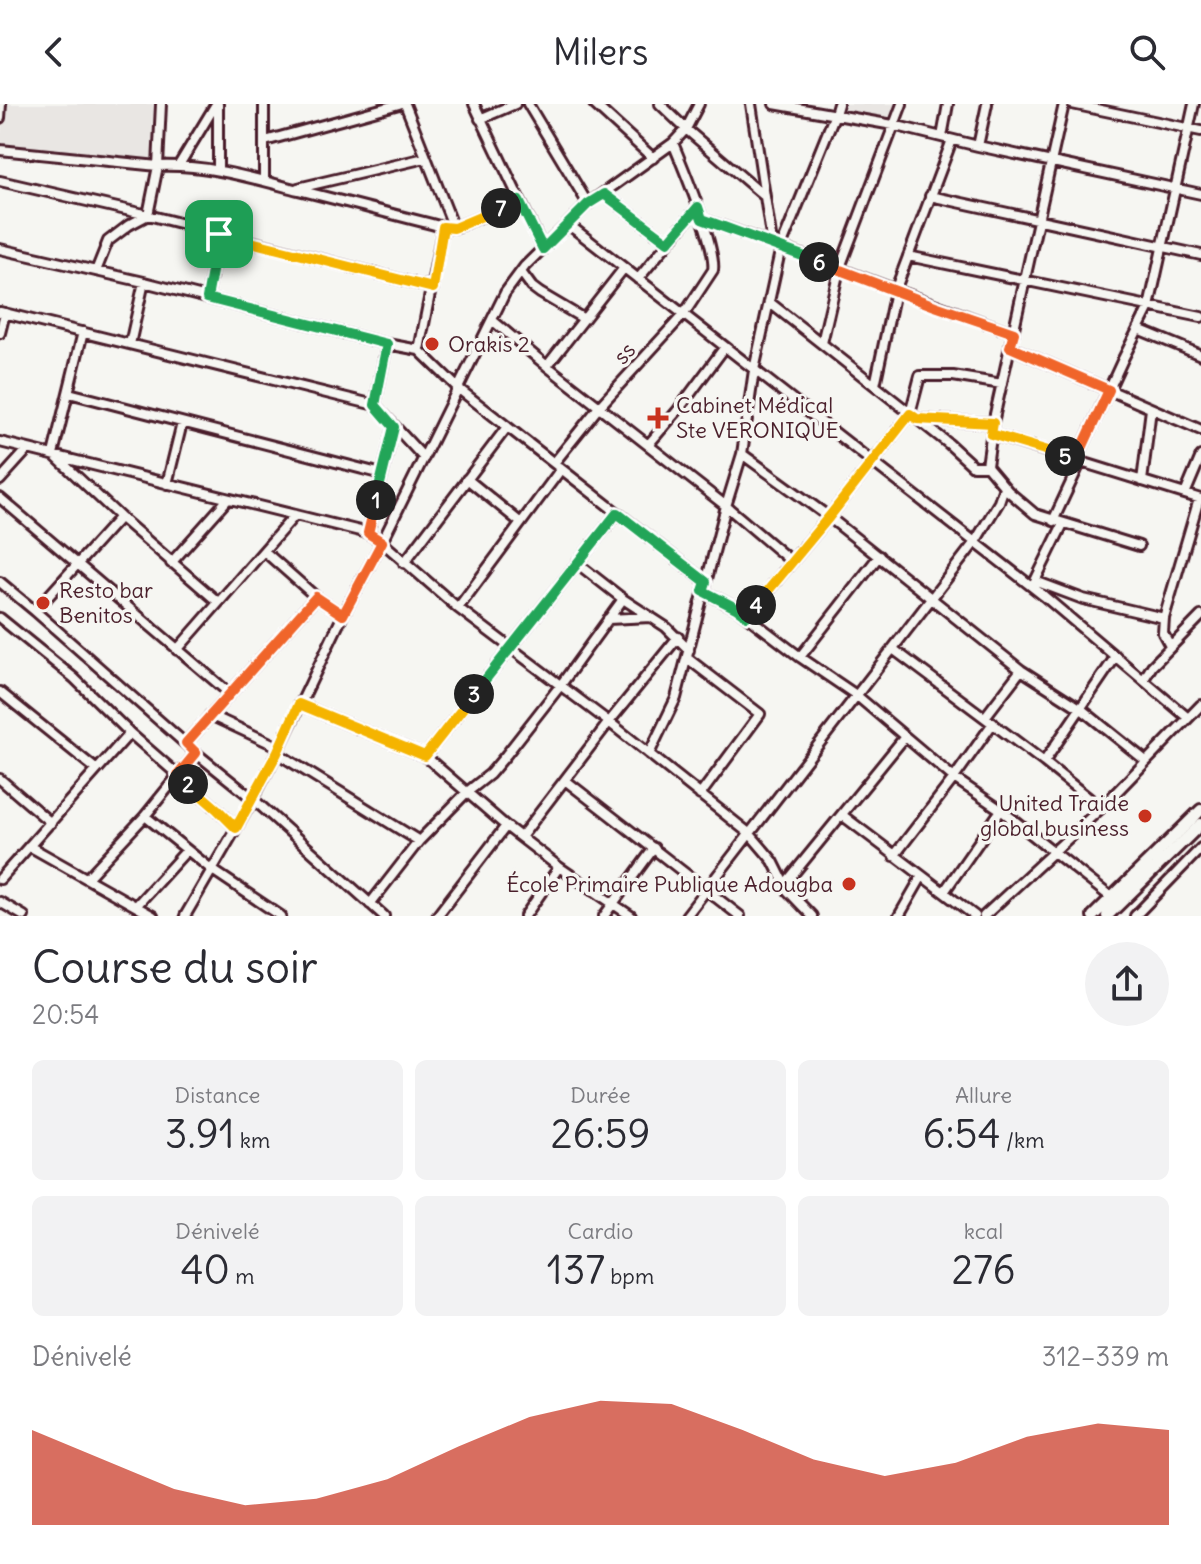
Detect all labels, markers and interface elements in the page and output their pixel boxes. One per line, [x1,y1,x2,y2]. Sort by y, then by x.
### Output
icon: back [32,30,76,74]
text: Milers [553,30,648,75]
icon: search [1125,30,1169,74]
pin: 7 [481,188,521,228]
text: 7 [496,194,506,222]
pin [185,200,253,268]
icon: arrive [197,212,241,256]
pin: 6 [799,242,839,282]
text: 6 [813,248,825,276]
place label: Orakis 2 [448,330,530,358]
marker: Orakis 2 [423,335,441,353]
street label: ss [607,336,641,370]
place label: Cabinet Médical Ste VERONIQUE [676,391,839,444]
marker: Cabinet Médical Ste VERONIQUE [647,407,669,429]
pin: 5 [1045,436,1085,476]
text: 5 [1059,442,1071,470]
pin: 1 [356,480,396,520]
text: 1 [372,486,380,514]
place label: Resto bar Benitos [59,576,153,629]
pin: 4 [736,585,776,625]
text: 4 [750,591,762,619]
marker: Resto bar Benitos [34,594,52,612]
pin: 3 [454,674,494,714]
text: 3 [468,680,480,708]
pin: 2 [168,764,208,804]
text: 2 [182,770,194,798]
place label: United Traide global business [980,789,1129,842]
marker: United Traide global business [1136,807,1154,825]
place label: École Primaire Publique Adougba [507,870,833,898]
marker: École Primaire Publique Adougba [840,875,858,893]
text: Course du soir [32,940,318,995]
button: share [1085,942,1169,1026]
text: 20:54 [32,998,99,1031]
text: Distance [175,1081,260,1109]
text: Durée [570,1081,631,1109]
text: Allure [955,1081,1012,1109]
text: 3.91 [165,1109,235,1159]
text: 26:59 [550,1109,651,1159]
text: 6:54 [923,1109,1001,1159]
text: km [235,1126,270,1154]
text: /km [1001,1126,1045,1154]
text: Dénivelé [175,1217,260,1245]
text: Cardio [568,1217,633,1245]
text: kcal [964,1217,1003,1245]
text: 40 [181,1245,230,1295]
text: 137 [547,1245,605,1295]
text: 276 [951,1245,1016,1295]
text: m [230,1262,254,1290]
text: bpm [605,1262,654,1290]
text: Dénivelé [32,1340,132,1373]
text: 312–339 m [1042,1340,1169,1373]

